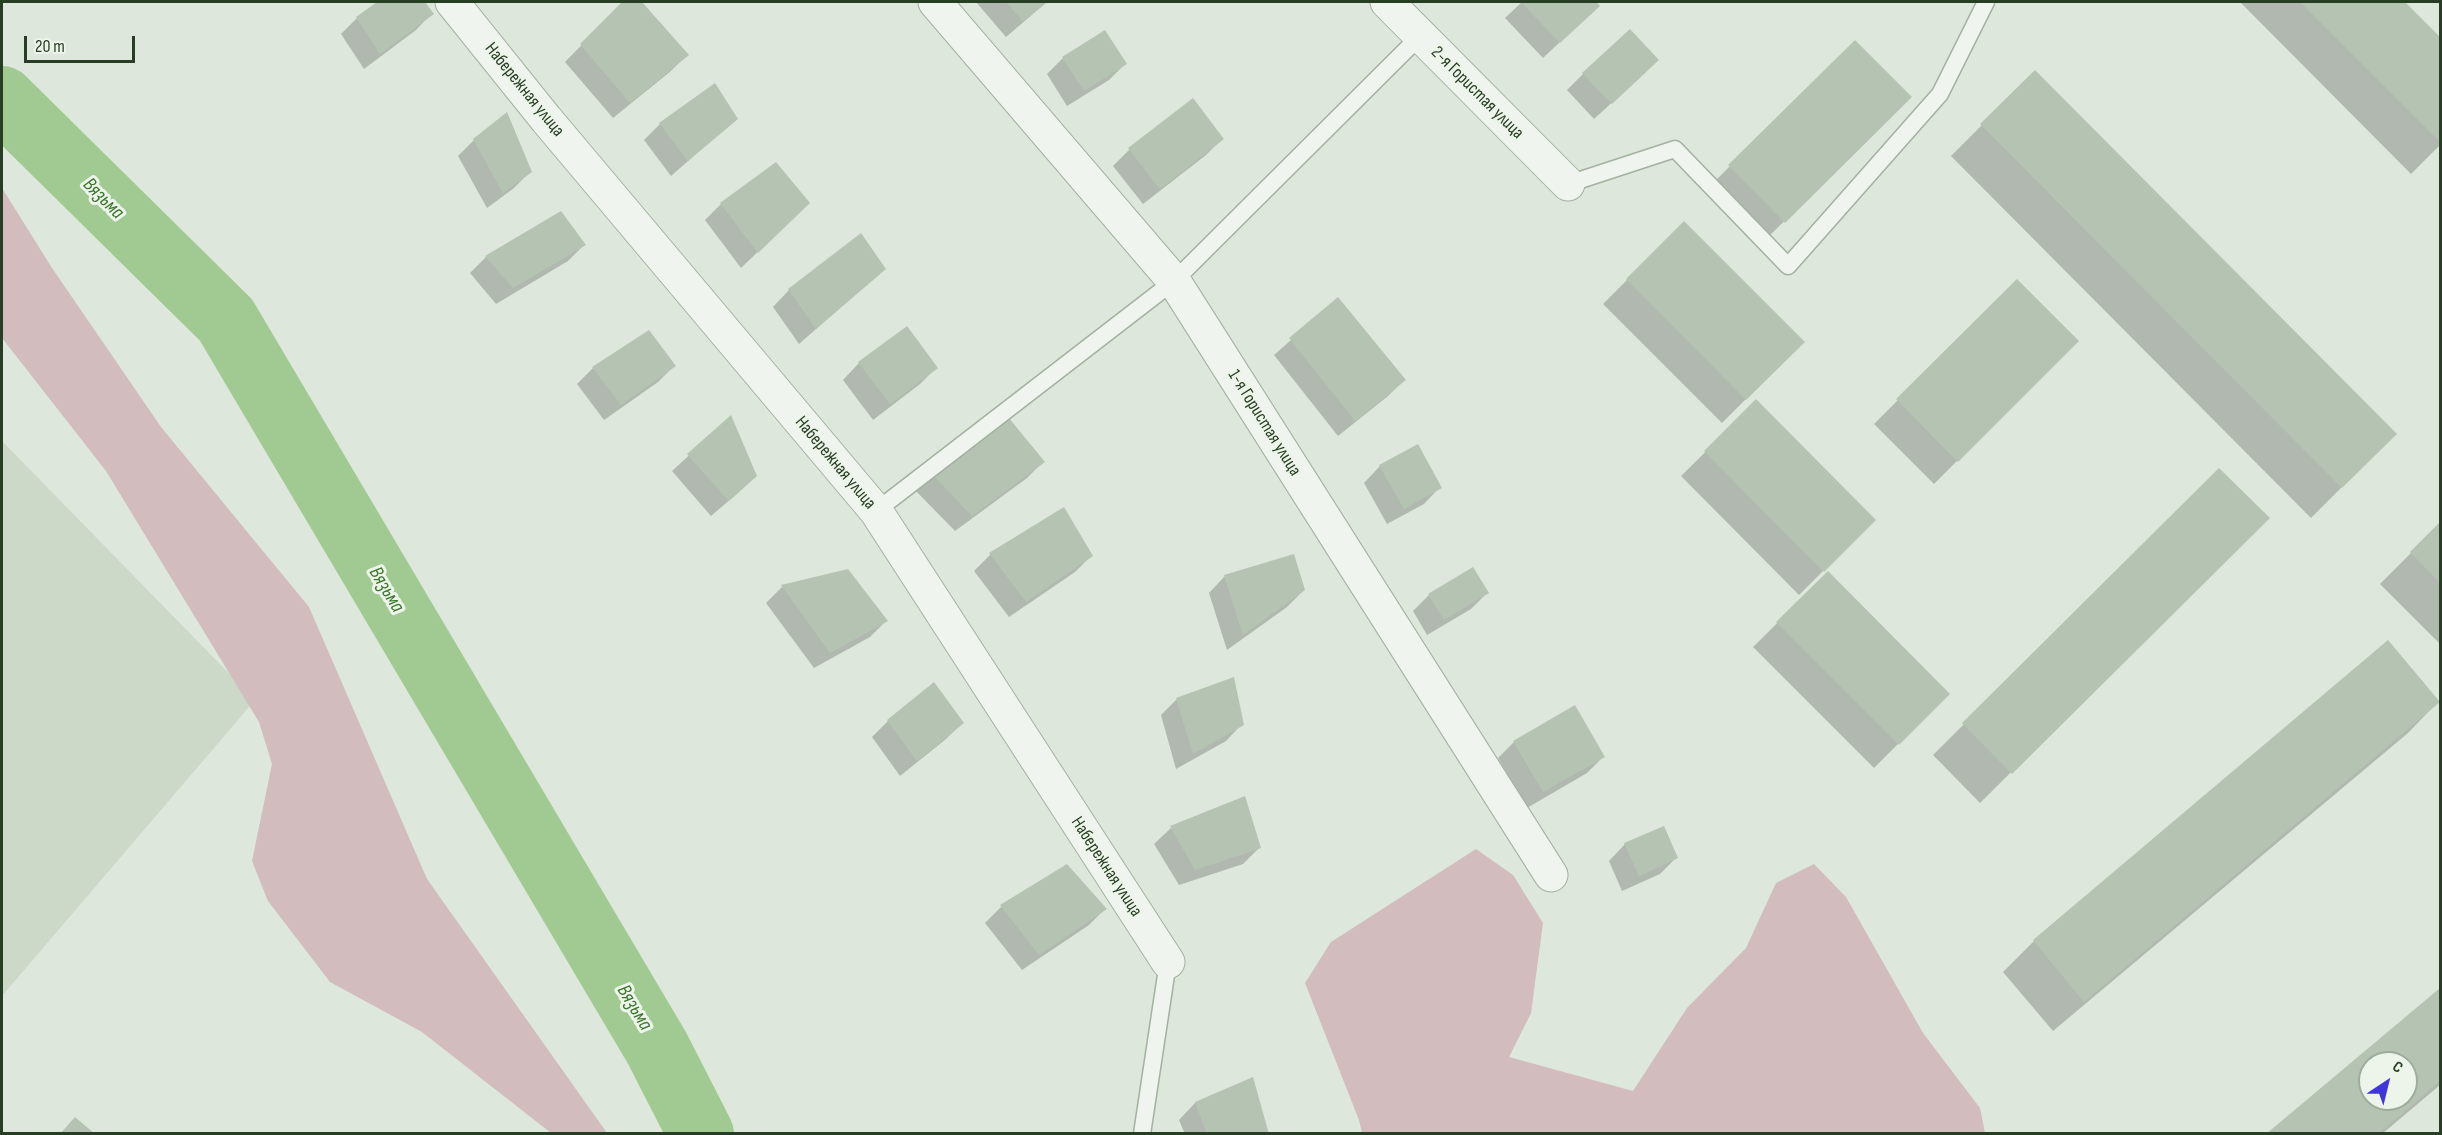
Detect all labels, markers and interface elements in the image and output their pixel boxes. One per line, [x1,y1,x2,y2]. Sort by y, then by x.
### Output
scale bar [27,24,138,62]
text: 20 m [35,36,65,57]
street label: Набережная улица [480,39,568,141]
street label: 2-я Гористая улица [1426,42,1528,144]
water label: Вязьма [77,173,129,225]
street label: 1-я Гористая улица [1223,366,1305,480]
street label: Набережная улица [790,412,880,514]
water label: Вязьма [363,563,409,617]
street label: Набережная улица [1066,813,1146,921]
water label: Вязьма [611,981,657,1035]
north arrow [2358,1051,2418,1111]
text: С [2389,1057,2406,1078]

